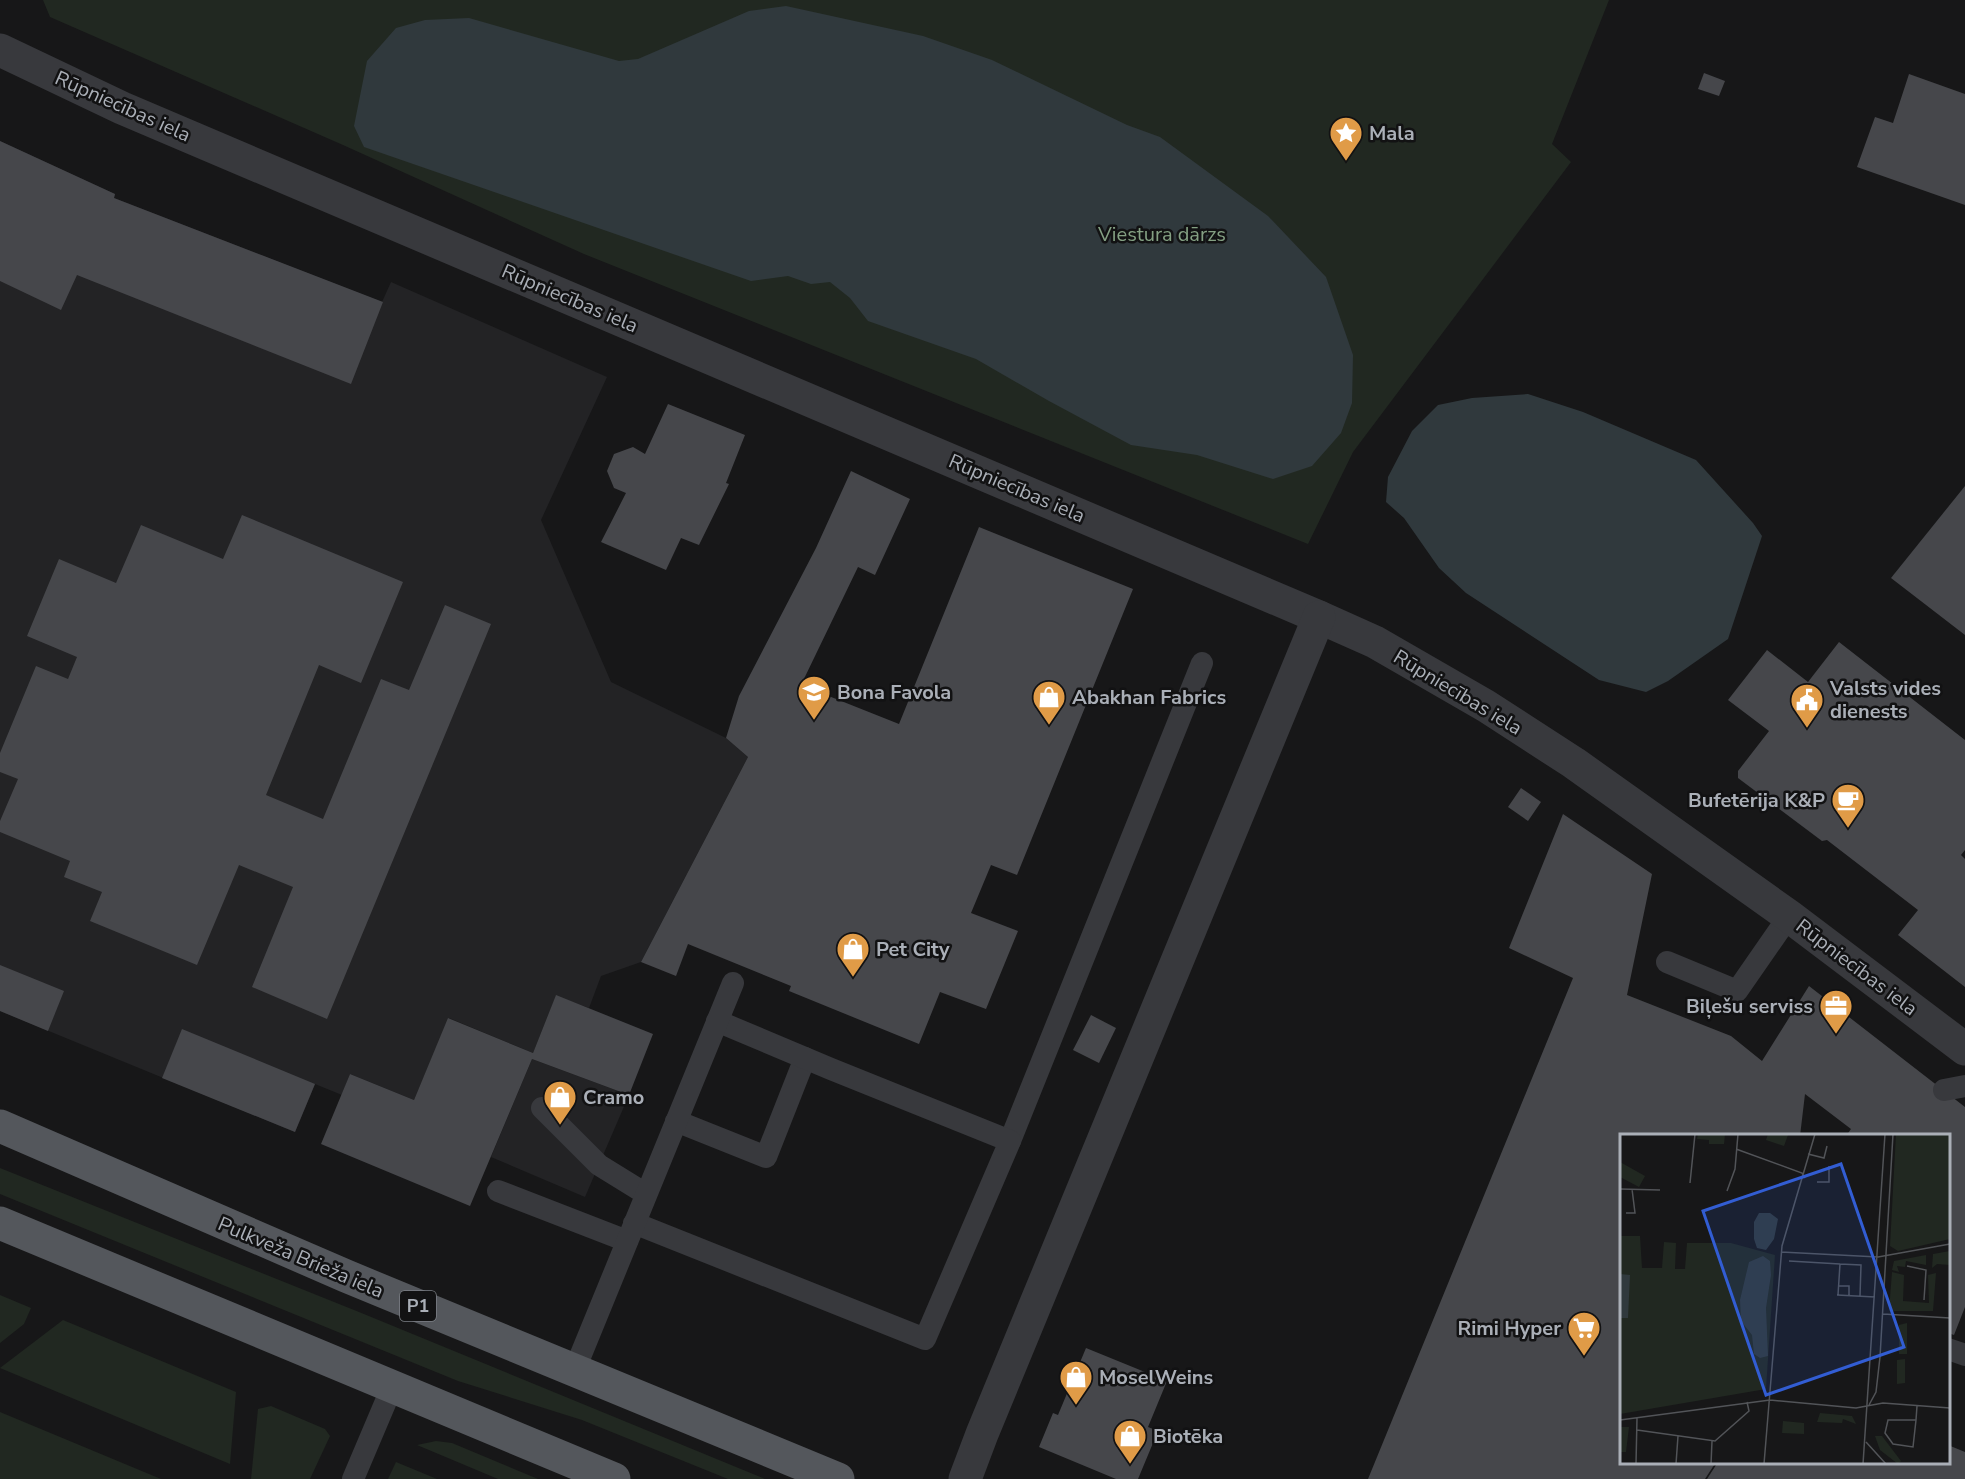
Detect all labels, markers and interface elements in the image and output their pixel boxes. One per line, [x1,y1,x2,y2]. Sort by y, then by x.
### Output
street label: Rūpniecības iela [51,64,195,148]
place icon: Mala [1328,115,1364,162]
place label: Mala [1369,120,1415,147]
park label: Viestura dārzs [1097,221,1226,248]
street label: Rūpniecības iela [497,258,642,339]
street label: Rūpniecības iela [944,448,1089,529]
street label: Rūpniecības iela [1388,643,1527,742]
school or university icon: Bona Favola [796,674,832,721]
place label: Valsts vides dienests [1829,675,1941,725]
place label: Bona Favola [837,679,951,706]
shop icon: Abakhan Fabrics [1031,679,1067,726]
public building icon: Valsts vides dienests [1789,682,1825,729]
place label: Abakhan Fabrics [1072,684,1226,711]
cafe icon: Bufetērija K&P [1830,782,1866,829]
place label: Bufetērija K&P [1688,787,1825,814]
street label: Rūpniecības iela [1790,913,1923,1022]
shop icon: Pet City [835,931,871,978]
place label: Pet City [876,936,950,963]
office icon: Biļešu serviss [1818,988,1854,1035]
place label: Biļešu serviss [1686,993,1813,1020]
shop icon: Cramo [542,1079,578,1126]
place label: Cramo [583,1084,644,1111]
inset map [1620,1134,1950,1464]
street label: Pulkveža Brieža iela [214,1210,388,1305]
road number: P1 [400,1291,436,1321]
supermarket icon: Rimi Hyper [1566,1310,1602,1357]
place label: Rimi Hyper [1457,1315,1561,1342]
shop icon: MoselWeins [1058,1359,1094,1406]
place label: MoselWeins [1099,1364,1213,1391]
shop icon: Biotēka [1112,1418,1148,1465]
place label: Biotēka [1153,1423,1223,1450]

